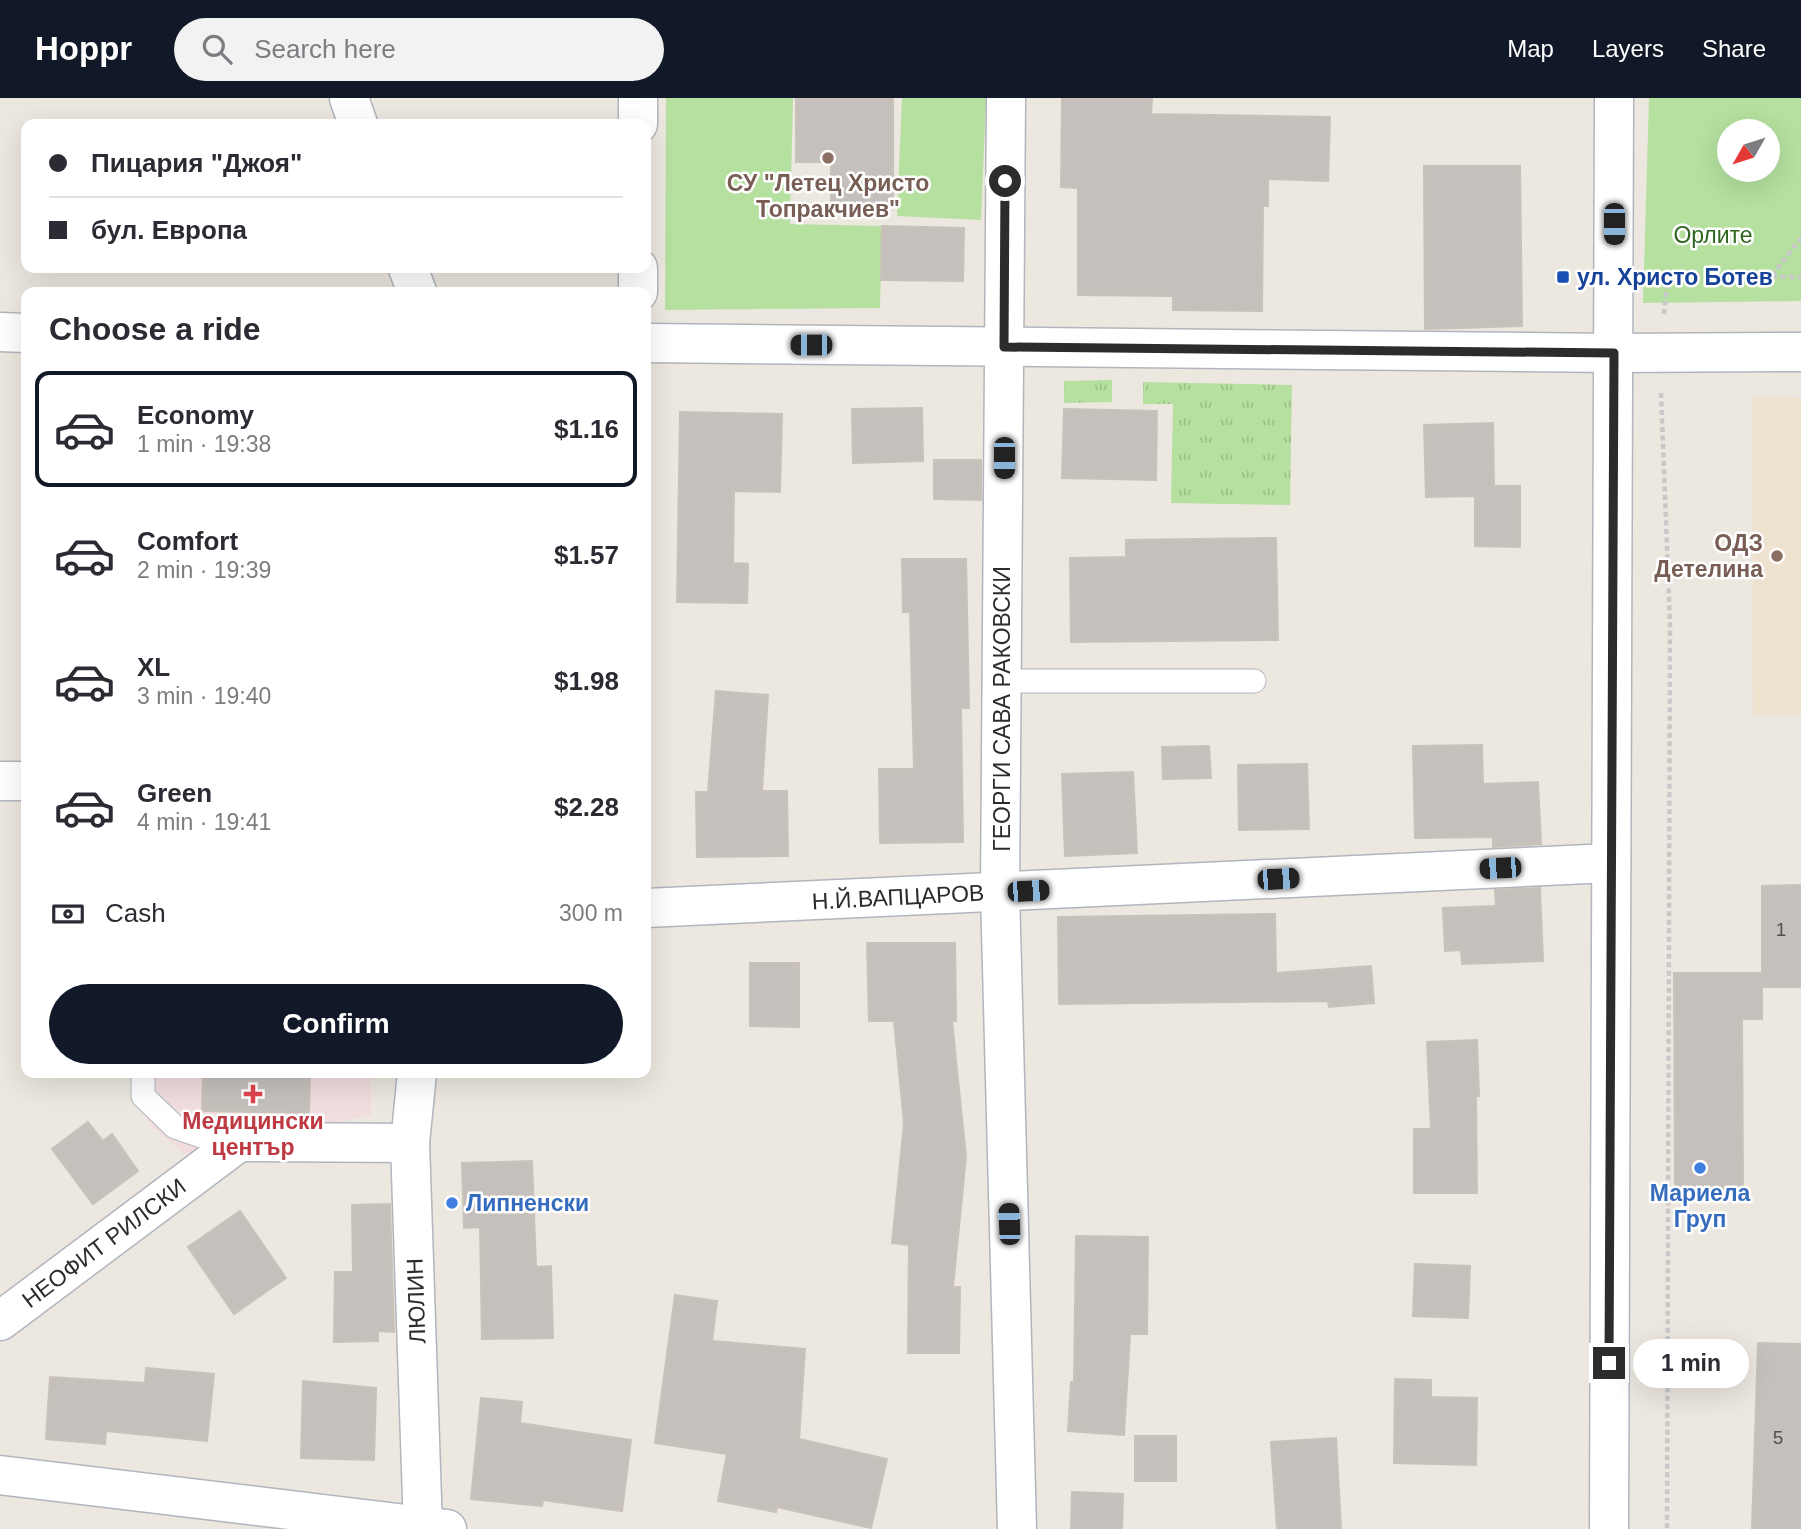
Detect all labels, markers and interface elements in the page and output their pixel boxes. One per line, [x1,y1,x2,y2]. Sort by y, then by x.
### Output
search box [174,18,664,81]
text: Hoppr [35,30,132,67]
icon: search [198,30,236,68]
text: Search here [254,34,396,64]
text: Map [1507,35,1554,62]
text: Layers [1592,35,1664,62]
text: Share [1702,35,1766,62]
north arrow [1717,119,1780,182]
map controls [1717,119,1780,182]
text: Пицария "Джоя" [91,148,302,178]
marker: СУ "Летец Христо Топракчиев" [820,150,836,166]
route start [989,165,1021,197]
place label: СУ "Летец Христо Топракчиев" [727,170,929,222]
car [1604,203,1625,245]
text: бул. Европа [91,215,247,245]
park label: Орлите [1673,222,1753,248]
place label: ул. Христо Ботев [1577,264,1773,290]
marker: ул. Христо Ботев [1555,269,1571,285]
text: Choose a ride [49,311,261,347]
car [791,335,833,356]
icon: car [53,398,116,461]
text: Economy [137,400,254,430]
text: $1.16 [554,414,619,444]
text: 1 min · 19:38 [137,431,271,457]
car [994,437,1015,479]
icon: car [53,524,116,587]
text: Comfort [137,526,238,556]
place label: ОДЗ Детелина [1654,530,1763,582]
text: $1.57 [554,540,619,570]
marker: ОДЗ Детелина [1769,548,1785,564]
text: 2 min · 19:39 [137,557,271,583]
street label: ГЕОРГИ САВА РАКОВСКИ [989,566,1015,852]
icon: car [53,650,116,713]
text: XL [137,652,170,682]
text: $1.98 [554,666,619,696]
text: 3 min · 19:40 [137,683,271,709]
icon: car [53,776,116,839]
text: Green [137,778,212,808]
text: $2.28 [554,792,619,822]
text: 4 min · 19:41 [137,809,271,835]
car [1479,856,1522,880]
car [1257,867,1300,891]
street label: Н.Й.ВАПЦАРОВ [811,879,985,914]
car [1007,879,1050,903]
icon: cash [49,895,87,933]
text: Cash [105,898,166,928]
text: 300 m [559,900,623,926]
house number: 1 [1776,919,1786,940]
button: Confirm [49,984,623,1064]
marker: Медицински център [243,1084,263,1104]
place label: Медицински център [182,1108,324,1160]
marker: Мариела Груп [1692,1160,1708,1176]
street label: НЕОФИТ РИЛСКИ [17,1173,191,1313]
place label: Мариела Груп [1650,1180,1751,1232]
place label: Липненски [466,1190,589,1216]
marker: Липненски [444,1195,460,1211]
car [998,1203,1021,1245]
street label: ЛЮЛИН [402,1258,430,1344]
callout: 1 min [1634,1338,1749,1388]
route end [1593,1347,1625,1379]
text: 1 min [1661,1350,1721,1376]
house number: 5 [1773,1427,1783,1448]

